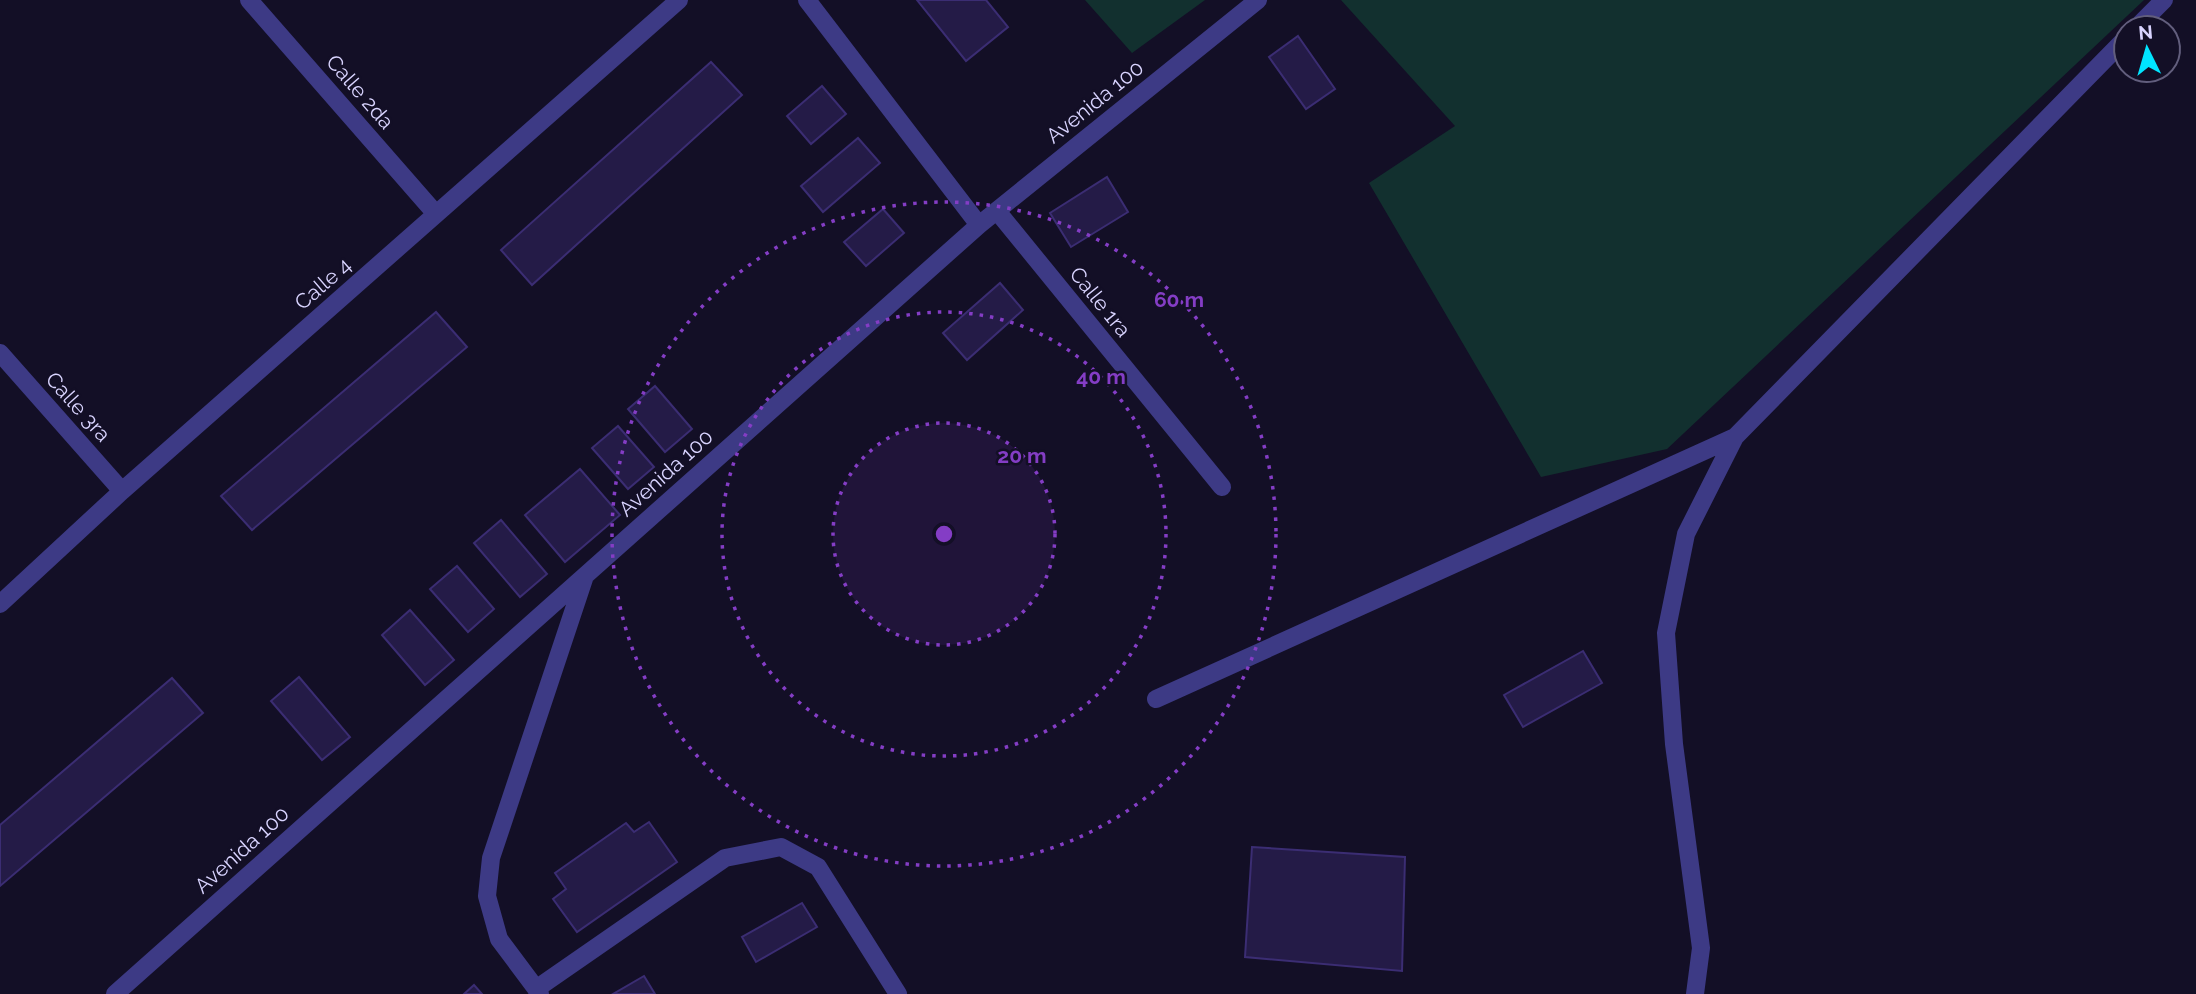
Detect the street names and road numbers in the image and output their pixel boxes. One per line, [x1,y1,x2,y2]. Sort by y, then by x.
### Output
street label: Calle 2da [321,49,399,134]
street label: Avenida 100 [1041,55,1148,148]
street label: Calle 4 [289,252,356,315]
street label: Calle 1ra [1065,262,1136,342]
street label: Calle 3ra [41,367,116,447]
street label: Avenida 100 [613,424,718,521]
street label: Avenida 100 [189,801,294,898]

